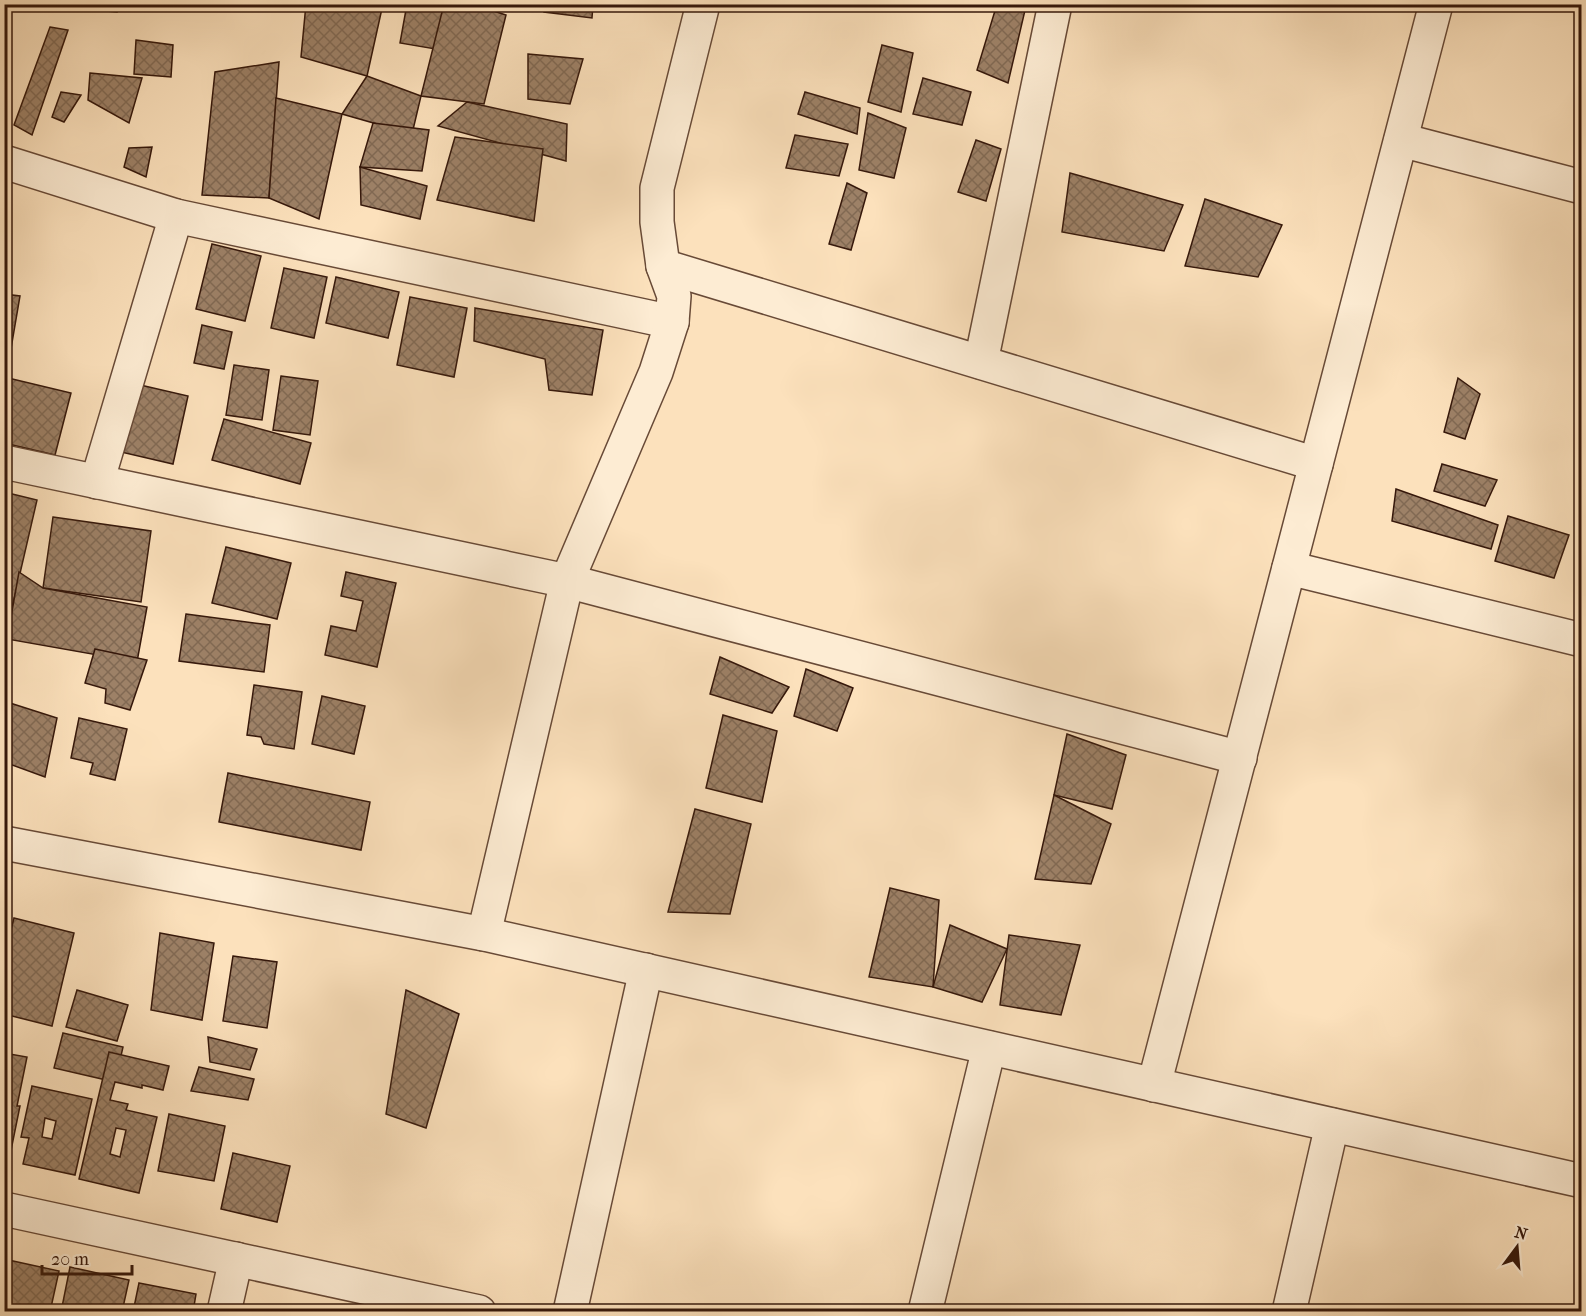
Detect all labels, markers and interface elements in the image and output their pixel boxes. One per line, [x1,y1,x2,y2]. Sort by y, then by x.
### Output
north arrow [1487,1217,1547,1277]
text: N [1513,1222,1530,1244]
scale bar [42,1238,132,1276]
text: 20 m [51,1249,89,1270]

